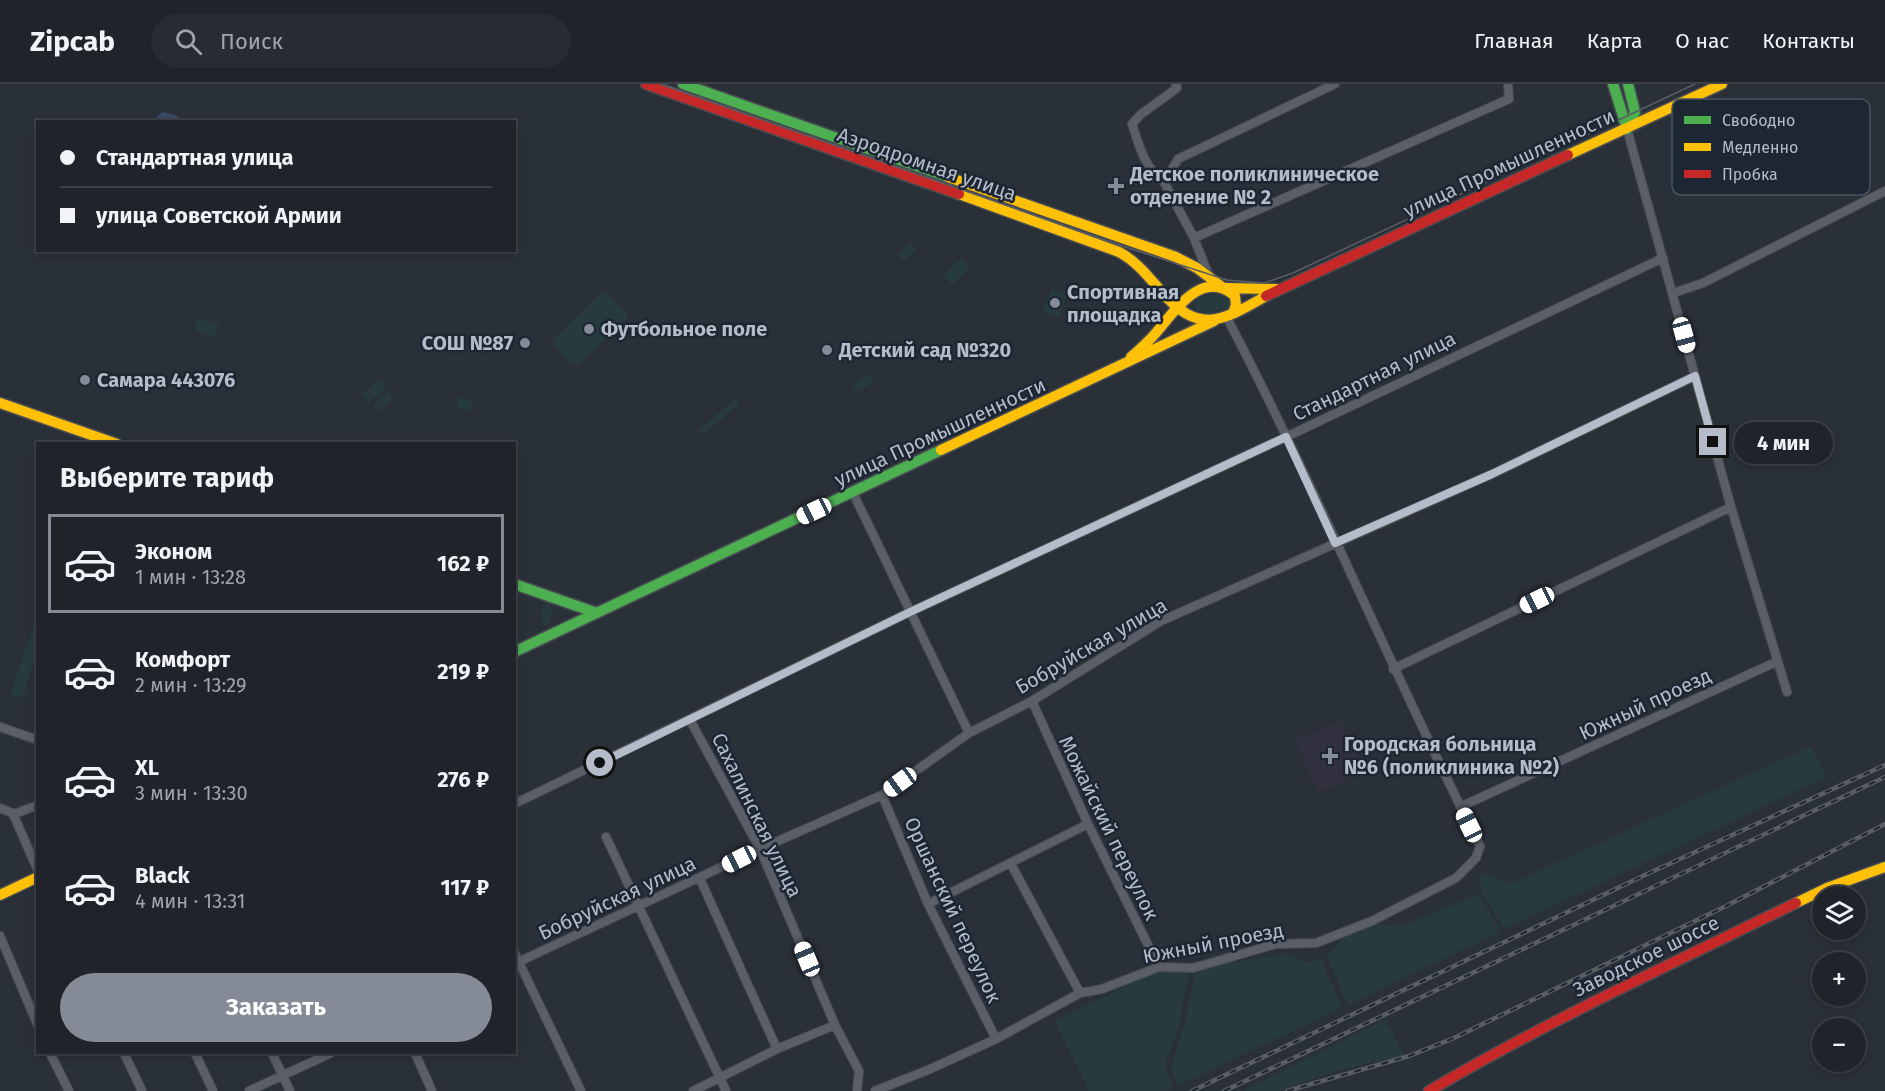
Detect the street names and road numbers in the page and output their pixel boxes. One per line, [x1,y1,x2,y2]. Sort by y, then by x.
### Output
street label: улица Промышленности [1399,103,1619,223]
street label: Аэродромная улица [834,122,1020,206]
street label: Стандартная улица [1289,326,1459,426]
street label: улица Промышленности [830,372,1050,492]
street label: Бобруйская улица [1011,593,1171,699]
street label: Южный проезд [1575,663,1715,745]
street label: Сахалинская улица [707,729,807,901]
street label: Можайский переулок [1054,732,1164,925]
street label: Оршанский переулок [899,813,1007,1007]
street label: Бобруйская улица [534,851,700,945]
street label: Заводское шоссе [1569,910,1723,1002]
street label: Южный проезд [1141,918,1285,968]

